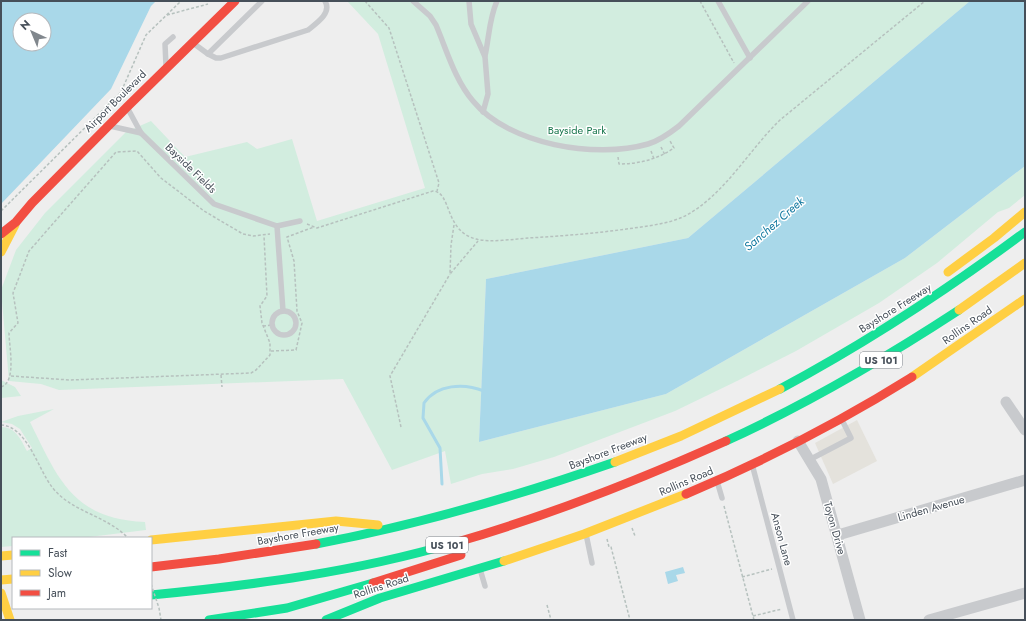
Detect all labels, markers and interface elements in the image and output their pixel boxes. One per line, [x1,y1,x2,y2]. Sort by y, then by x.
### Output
north arrow [12,12,52,52]
text: N [16,16,34,34]
street label: Airport Boulevard [80,66,150,136]
park label: Bayside Park [548,122,606,138]
street label: Bayside Fields [162,139,221,197]
water label: Sanchez Creek [740,192,809,255]
street label: Bayshore Freeway [856,279,934,337]
street label: Rollins Road [939,302,995,348]
road number: US 101 [860,352,902,368]
street label: Bayshore Freeway [567,429,650,473]
street label: Rollins Road [656,462,716,500]
street label: Linden Avenue [896,491,967,525]
street label: Toyon Drive [820,500,850,557]
street label: Anson Lane [767,511,797,568]
street label: Bayshore Freeway [256,519,340,549]
legend [12,537,152,609]
road number: US 101 [426,537,468,553]
text: Fast [48,544,67,562]
text: Slow [48,564,73,582]
street label: Rollins Road [351,570,411,602]
text: Jam [46,584,66,602]

